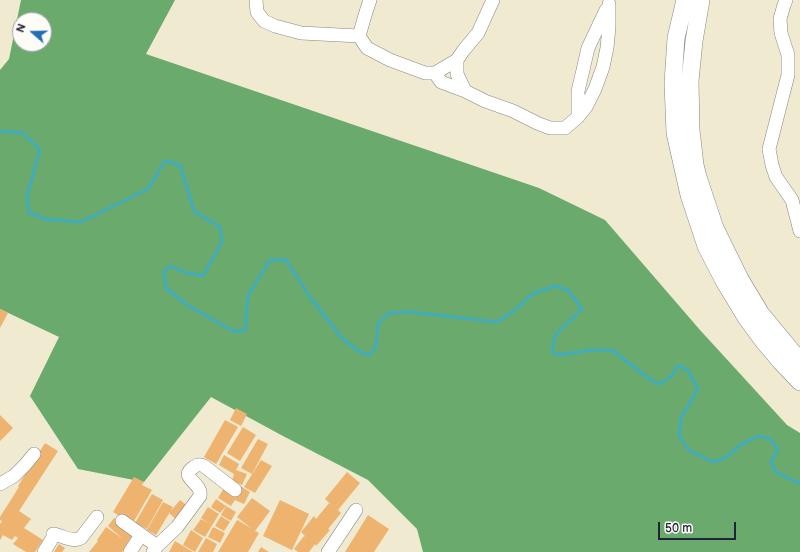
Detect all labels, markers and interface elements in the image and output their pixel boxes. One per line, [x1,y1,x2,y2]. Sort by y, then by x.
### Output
north arrow [12,12,52,52]
text: N [14,22,29,34]
scale bar [660,514,738,540]
text: 50 m [665,521,692,536]

